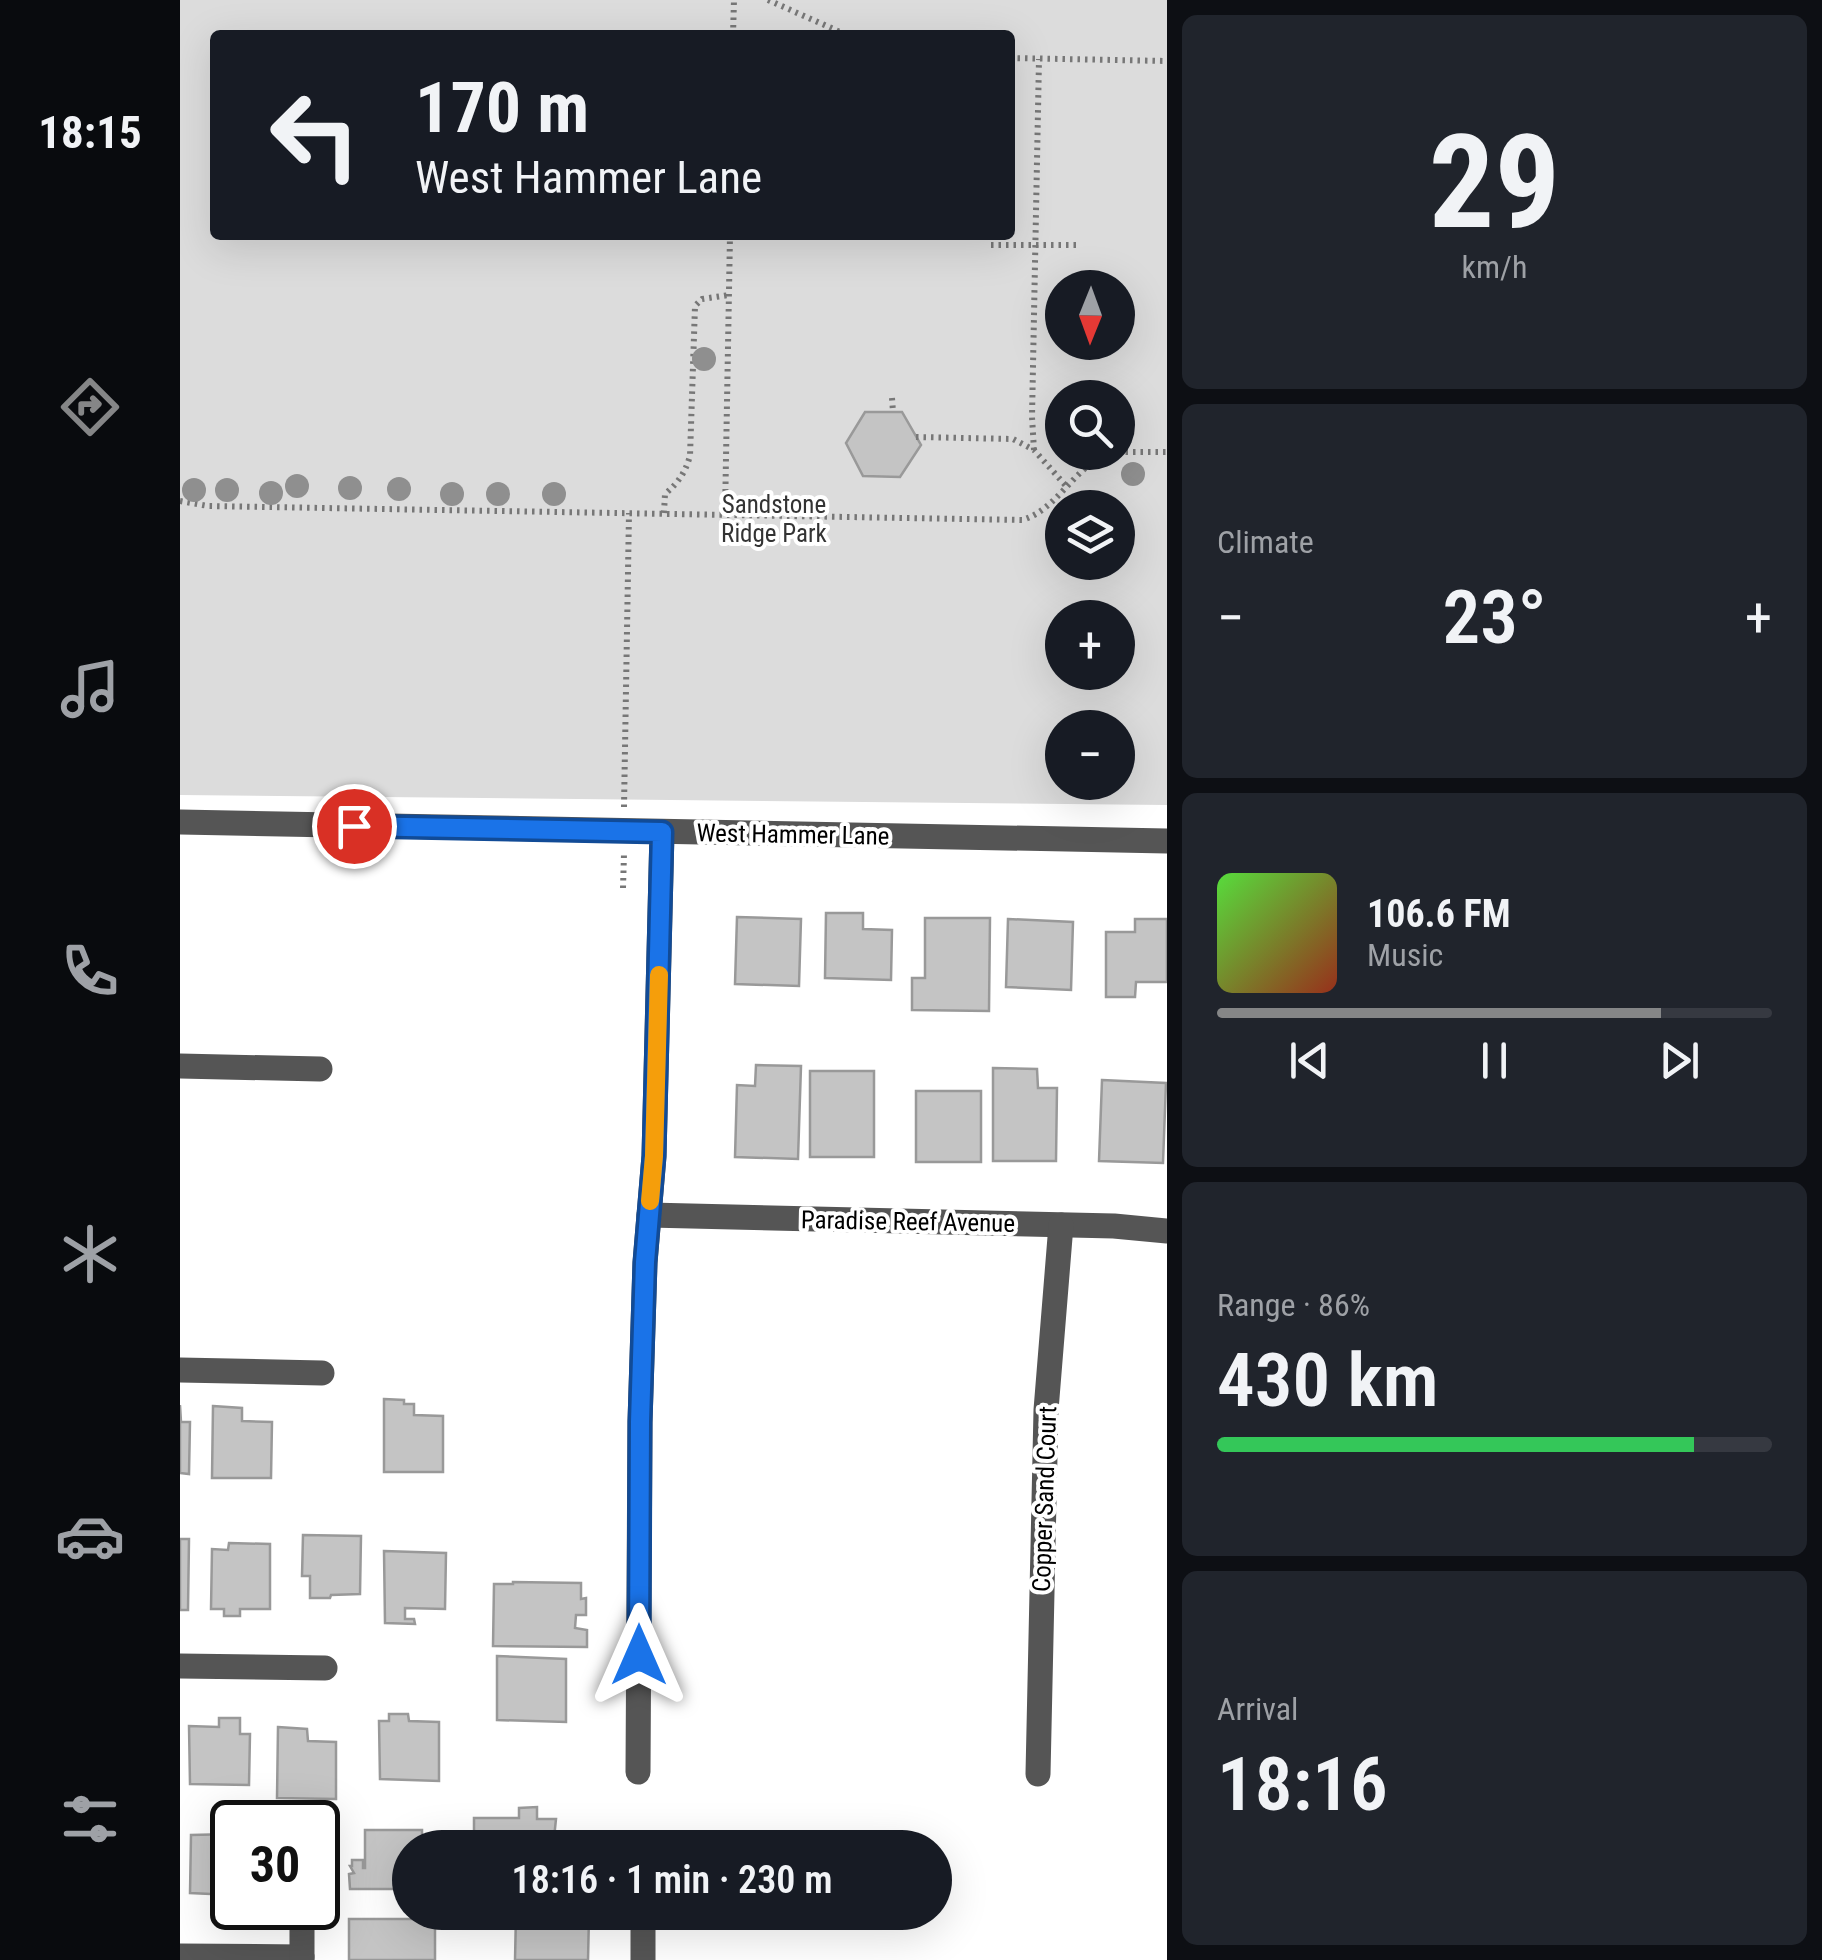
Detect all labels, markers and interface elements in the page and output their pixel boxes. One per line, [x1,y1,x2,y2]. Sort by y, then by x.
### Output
text: 170 m [415,67,589,149]
icon: left [250,70,380,200]
text: 18:15 [38,106,142,159]
text: 29 [1429,106,1560,259]
text: West Hammer Lane [415,151,762,204]
text: km/h [1462,248,1527,286]
north arrow [1045,270,1135,360]
map controls [1045,270,1135,800]
icon: directions [55,372,125,442]
button: search [1045,380,1135,470]
park label: Sandstone Ridge Park [721,490,828,548]
button: layers [1045,490,1135,580]
text: Climate [1217,523,1314,561]
text: 23° [1442,573,1547,661]
text: − [1217,586,1245,650]
text: + [1745,586,1772,650]
button: + [1045,600,1135,690]
icon: music [55,654,125,724]
button: − [1045,710,1135,800]
pin [312,784,397,869]
icon: arrive [327,799,382,854]
street label: West Hammer Lane [696,818,890,851]
text: 106.6 FM [1367,892,1511,936]
icon: phone [55,936,125,1006]
text: Music [1367,936,1443,974]
icon: previous [1282,1033,1337,1088]
icon: pause [1467,1033,1522,1088]
icon: next [1652,1033,1707,1088]
street label: Paradise Reef Avenue [801,1205,1015,1238]
icon: climate [55,1219,125,1289]
text: Range · 86% [1217,1286,1370,1324]
text: 430 km [1217,1336,1439,1424]
street label: Copper Sand Court [1027,1406,1062,1593]
icon: car [55,1501,125,1571]
position arrow [587,1603,691,1707]
text: Arrival [1217,1690,1298,1728]
text: 18:16 [1217,1740,1388,1828]
icon: filters [55,1784,125,1854]
speed limit sign: 30 [210,1800,340,1930]
text: 18:16 · 1 min · 230 m [512,1858,832,1902]

